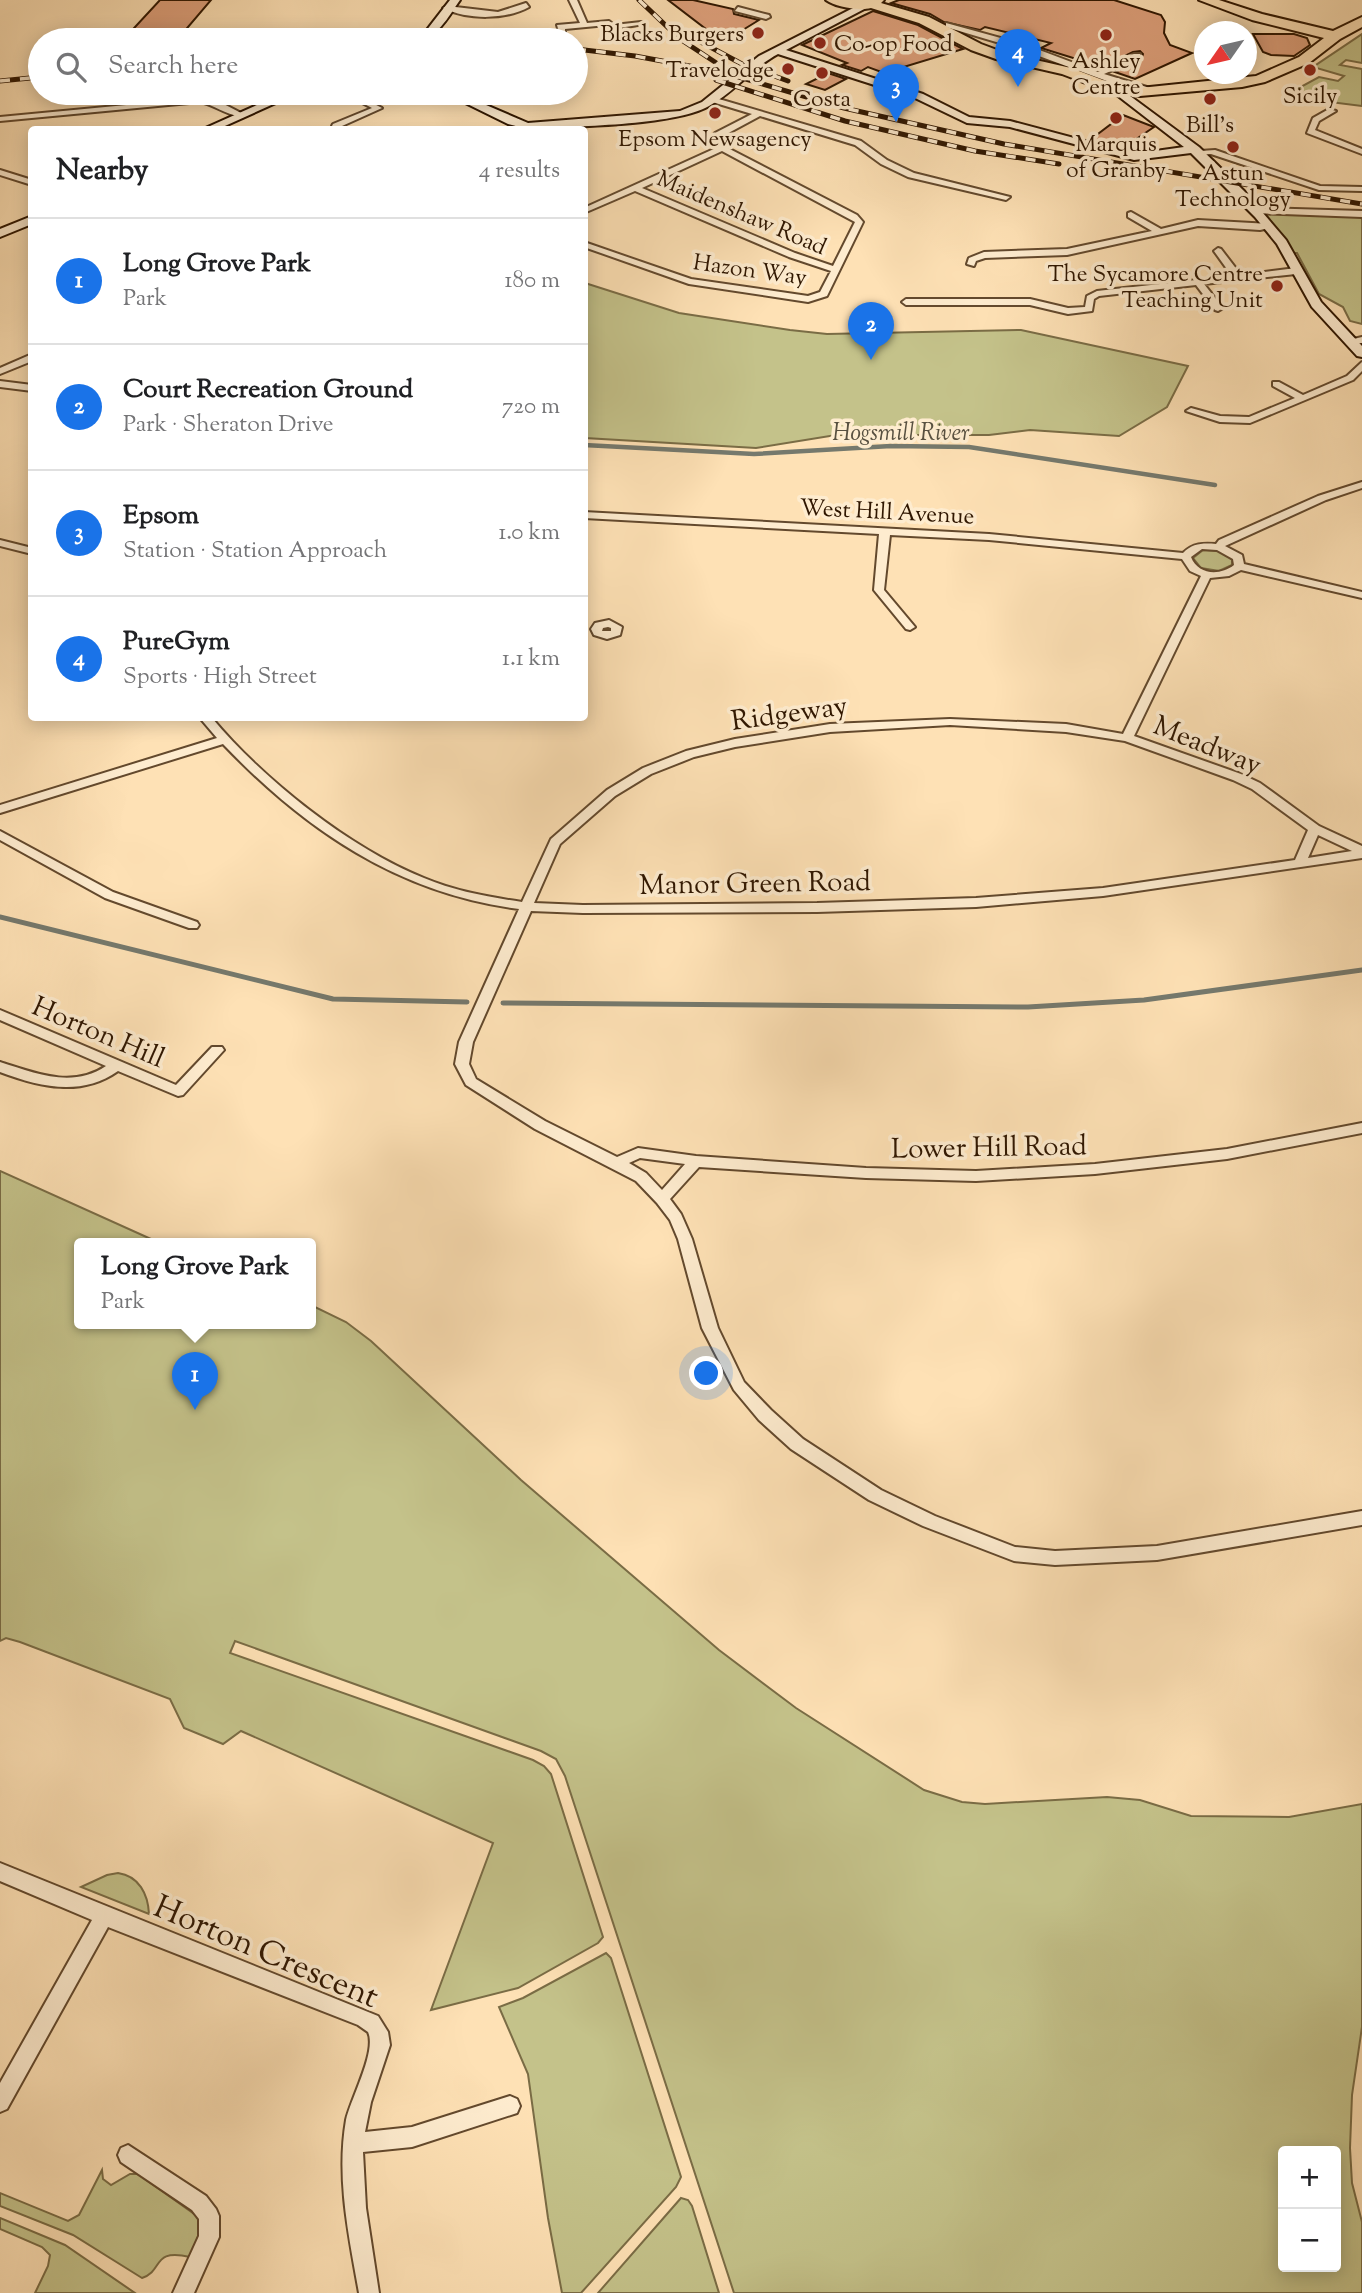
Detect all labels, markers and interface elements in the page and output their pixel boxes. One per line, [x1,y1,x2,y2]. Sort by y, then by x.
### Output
place label: Blacks Burgers [600,19,744,52]
north arrow [1194,21,1257,84]
marker: Blacks Burgers [750,25,766,41]
marker: Ashley Centre [1098,27,1114,43]
search box [28,28,588,105]
place label: Co-op Food [834,29,953,62]
pin: 4 [995,29,1041,87]
marker: Co-op Food [812,35,828,51]
place label: Ashley Centre [1071,46,1141,105]
icon: search [52,48,90,86]
text: Search here [108,48,238,85]
place label: Travelodge [666,55,774,88]
marker: Travelodge [780,61,796,77]
marker: Sicily [1302,62,1318,78]
pin: 3 [873,64,919,122]
marker: Costa [814,65,830,81]
place label: Sicily [1283,81,1338,114]
place label: Costa [793,84,851,117]
marker: Bill's [1202,91,1218,107]
marker: Epsom Newsagency [707,105,723,121]
marker: Marquis of Granby [1108,110,1124,126]
place label: Bill's [1186,110,1234,143]
place label: Epsom Newsagency [618,124,812,157]
place label: Marquis of Granby [1066,129,1167,188]
marker: Astun Technology [1225,139,1241,155]
text: Nearby [56,150,148,193]
text: 4 results [479,155,560,188]
place label: Astun Technology [1175,158,1292,217]
street label: Maidenshaw Road [651,164,831,265]
text: Long Grove Park [123,246,311,283]
street label: Hazon Way [691,247,809,296]
place label: The Sycamore Centre Teaching Unit [1047,259,1263,318]
text: 1 [75,265,83,298]
text: 180 m [505,265,560,298]
marker: The Sycamore Centre Teaching Unit [1269,278,1285,294]
text: Park [123,283,167,316]
pin: 2 [848,302,894,360]
text: Court Recreation Ground [123,372,413,409]
text: 2 [74,391,84,424]
text: 720 m [502,391,560,424]
text: Park · Sheraton Drive [123,409,334,442]
water label: Hogsmill River [832,417,970,451]
street label: West Hill Avenue [799,492,975,535]
text: Epsom [123,498,199,535]
text: 3 [74,517,84,550]
text: 1.0 km [498,517,560,550]
text: Station · Station Approach [123,535,387,568]
text: PureGym [123,624,230,661]
text: 4 [73,643,85,676]
text: 1.1 km [502,643,560,676]
text: Sports · High Street [123,661,317,694]
street label: Ridgeway [729,687,850,743]
street label: Meadway [1147,707,1267,787]
street label: Manor Green Road [639,863,871,907]
street label: Horton Hill [25,988,171,1080]
street label: Lower Hill Road [891,1127,1087,1171]
popup [74,1238,316,1329]
text: Long Grove Park [101,1249,289,1286]
text: Park [101,1286,145,1319]
pin: 1 [172,1352,218,1410]
your location [689,1356,723,1390]
street label: Horton Crescent [146,1885,385,2023]
map controls [1278,2146,1341,2272]
button: + [1278,2146,1341,2209]
button: − [1278,2209,1341,2272]

